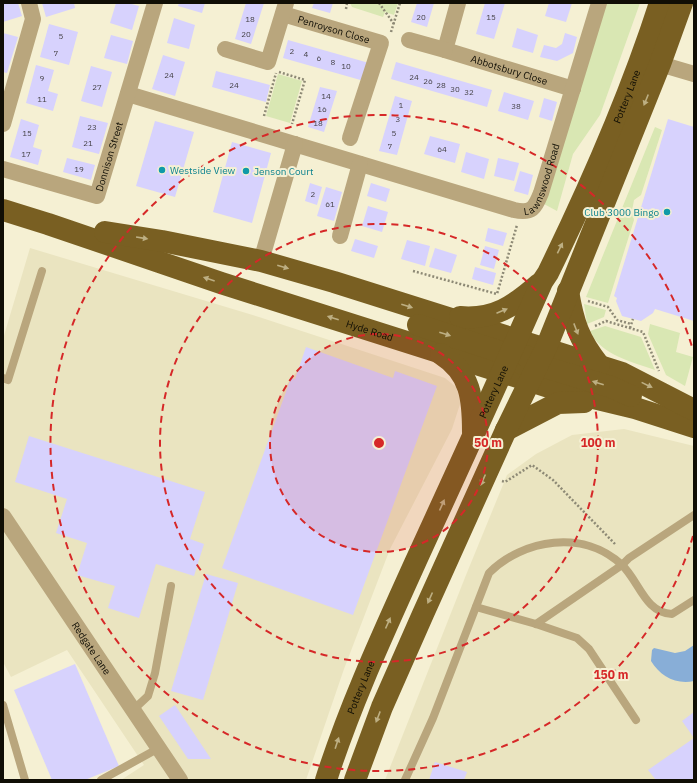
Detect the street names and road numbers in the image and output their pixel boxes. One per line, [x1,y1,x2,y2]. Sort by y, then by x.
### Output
street label: Penroyson Close [296,13,372,46]
street label: Abbotsbury Close [469,52,550,88]
street label: Pottery Lane [610,68,643,125]
street label: Donnison Street [93,120,126,193]
street label: Lawnswood Road [523,142,563,218]
street label: Hyde Road [344,317,395,344]
street label: Pottery Lane [476,363,511,420]
street label: Redgate Lane [69,619,114,678]
street label: Pottery Lane [344,658,378,716]

